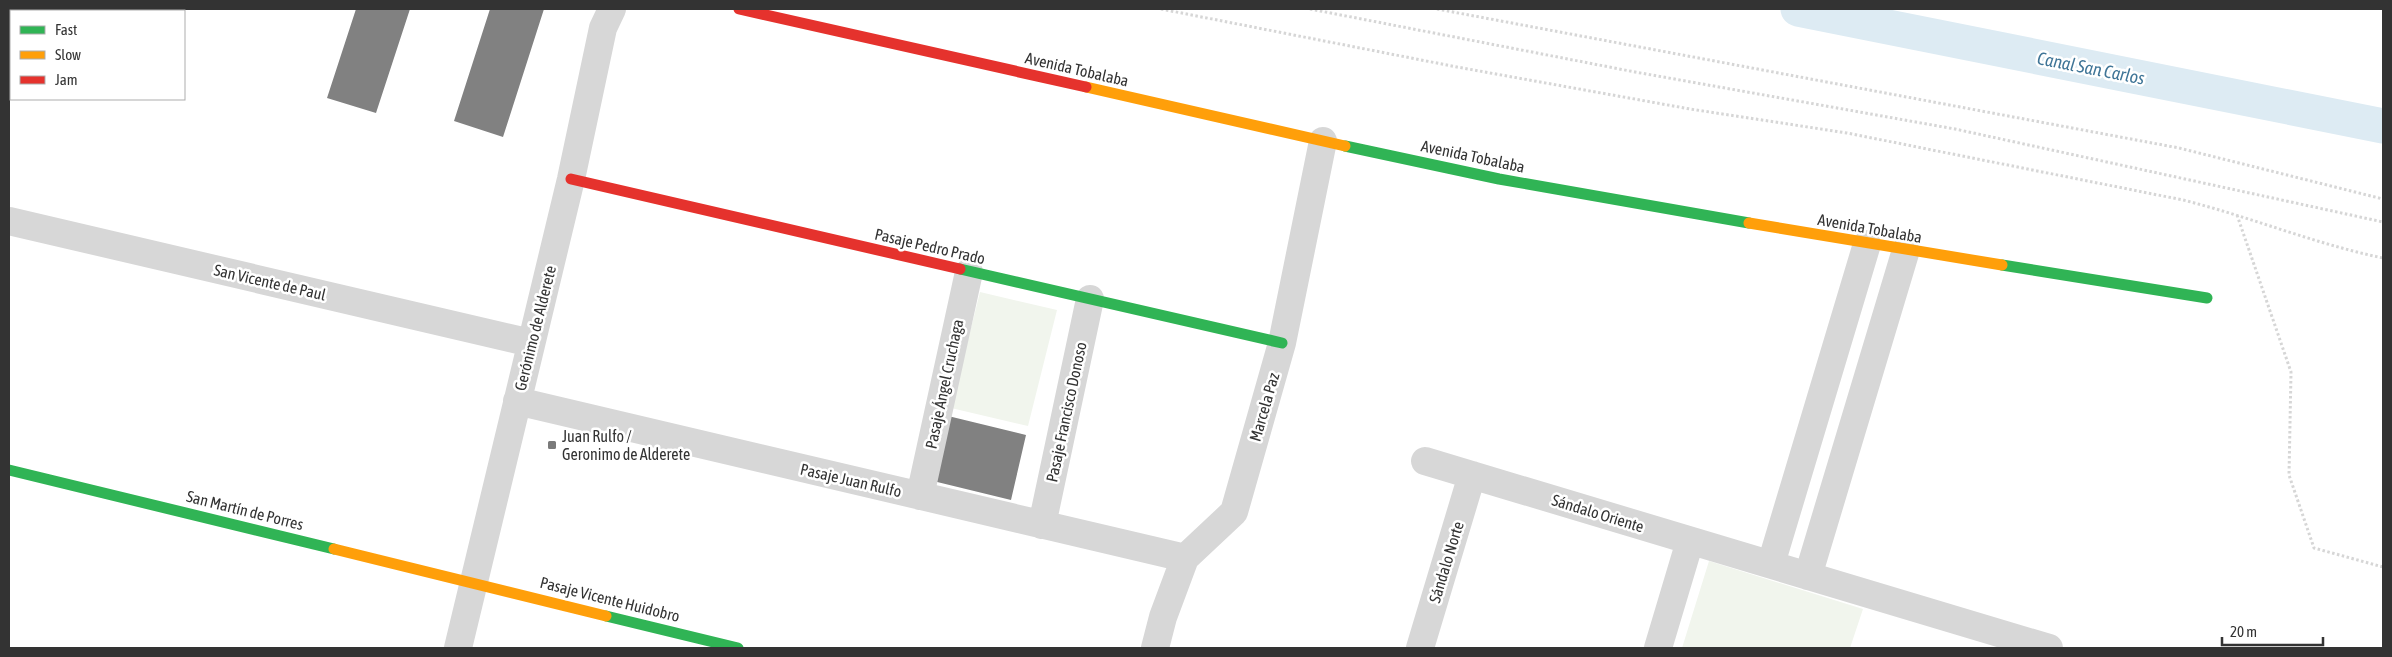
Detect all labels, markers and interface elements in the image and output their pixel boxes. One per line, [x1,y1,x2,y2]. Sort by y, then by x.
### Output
legend [10,10,185,100]
text: Fast [55,21,77,38]
text: Slow [55,46,81,63]
water label: Canal San Carlos [2035,47,2147,89]
street label: Avenida Tobalaba [1024,48,1130,90]
text: Jam [55,71,78,88]
street label: Avenida Tobalaba [1420,136,1526,176]
street label: Avenida Tobalaba [1816,210,1924,246]
street label: Pasaje Pedro Prado [873,225,987,268]
street label: San Vicente de Paul [212,260,329,304]
street label: Gerónimo de Alderete [511,264,559,392]
street label: Pasaje Ángel Cruchaga [921,318,967,451]
street label: Pasaje Francisco Donoso [1042,340,1091,484]
street label: Marcela Paz [1246,370,1282,443]
place label: Juan Rulfo / Geronimo de Alderete [562,427,690,463]
marker: Juan Rulfo / Geronimo de Alderete [546,439,558,451]
street label: Pasaje Juan Rulfo [798,460,903,501]
street label: San Martín de Porres [185,487,306,533]
street label: Sándalo Oriente [1550,490,1646,536]
street label: Sándalo Norte [1425,519,1467,605]
street label: Pasaje Vicente Huidobro [538,573,682,626]
scale bar [2222,614,2323,646]
text: 20 m [2230,623,2257,640]

